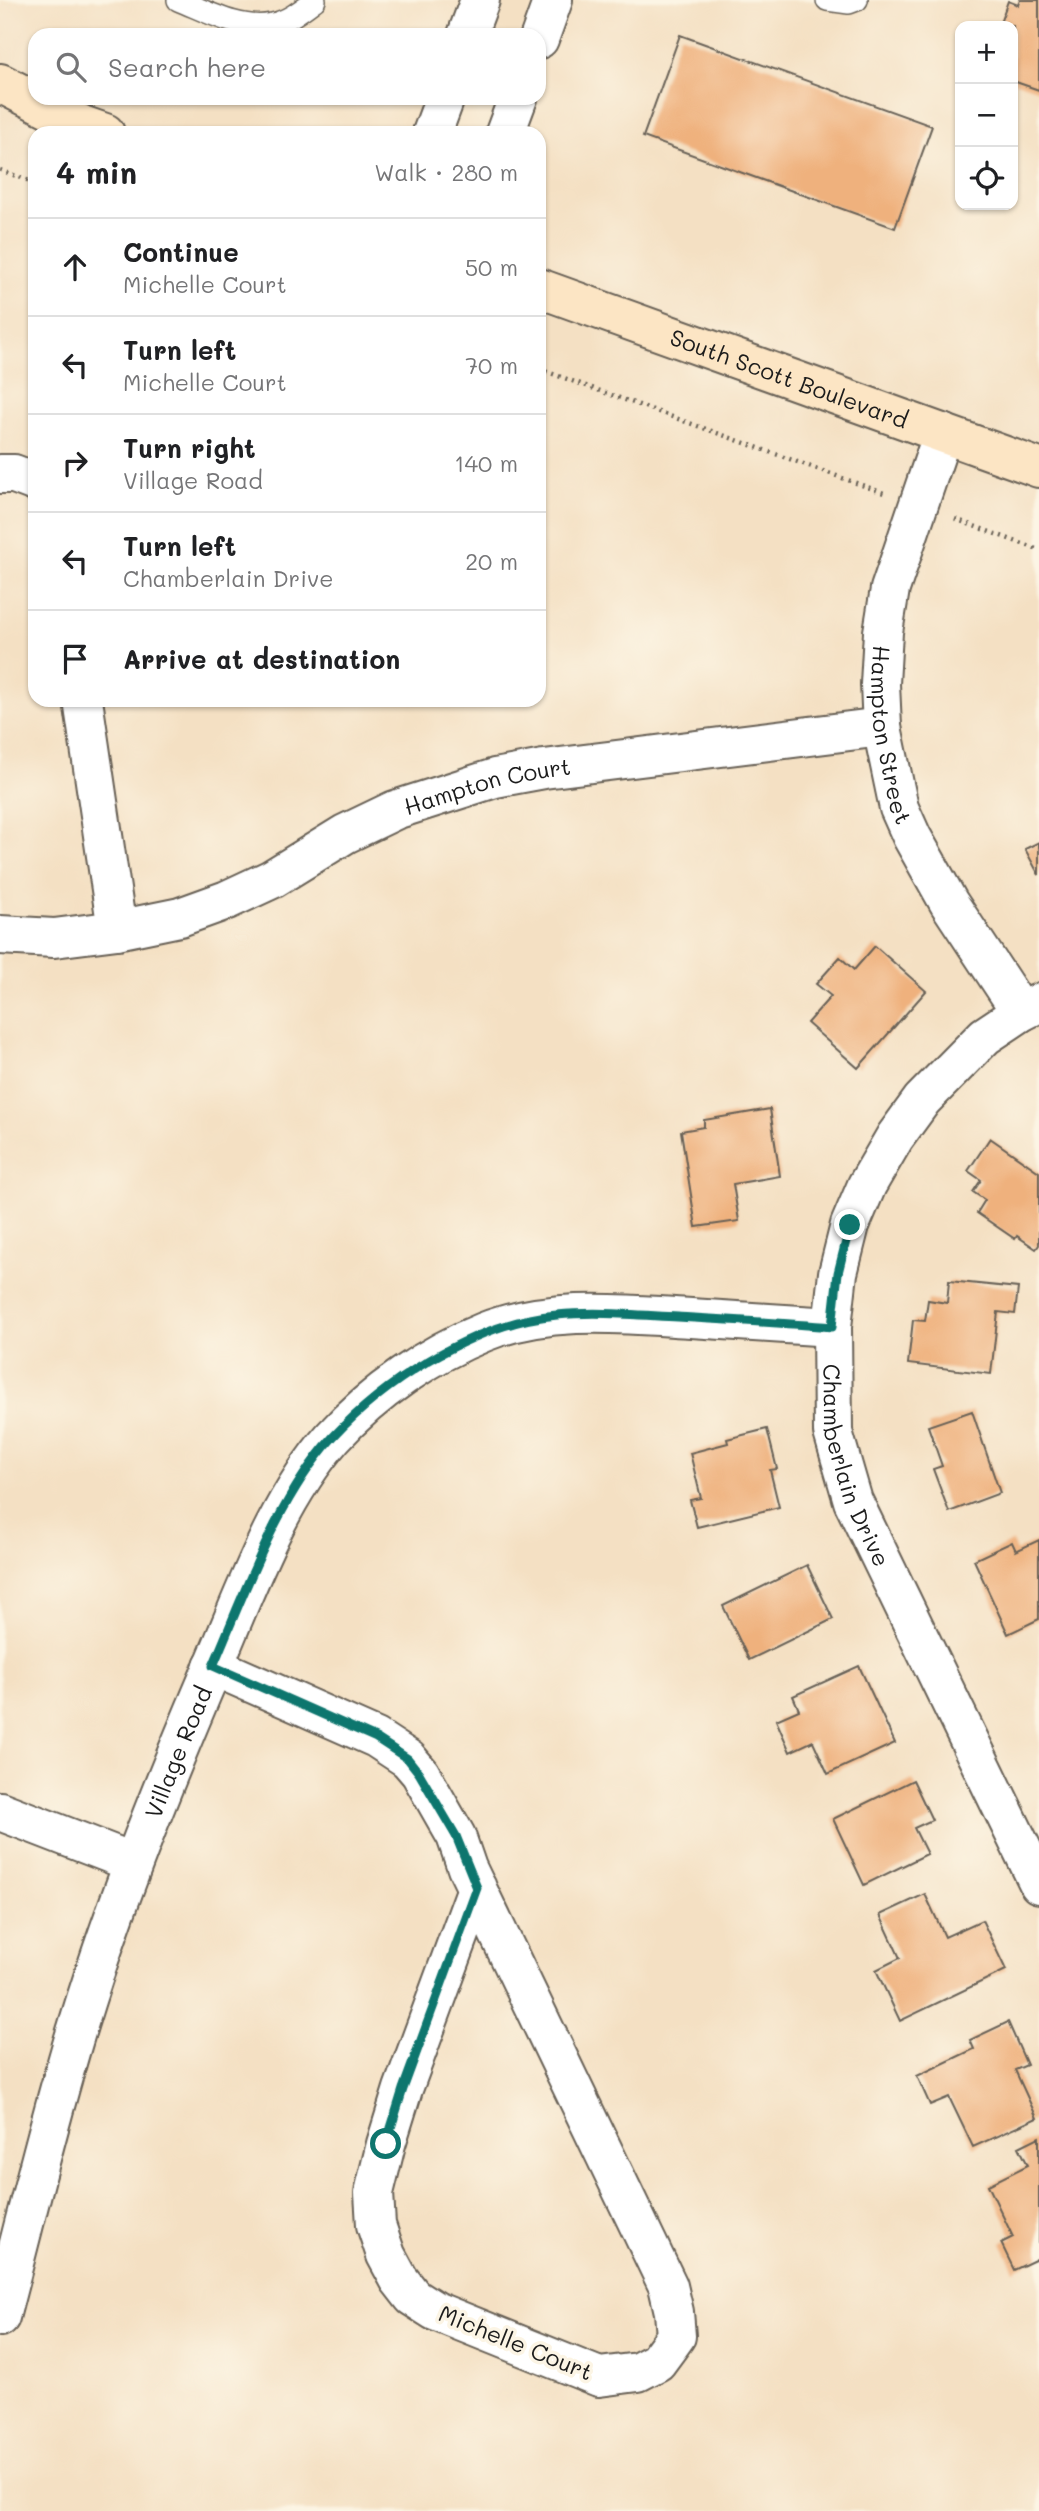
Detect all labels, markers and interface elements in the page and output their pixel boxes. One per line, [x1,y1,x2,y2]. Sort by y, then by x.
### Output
map controls [955,21,1018,210]
button: + [955,21,1018,84]
search box [28,28,546,105]
icon: search [52,48,90,86]
text: Search here [108,50,266,84]
button: − [955,84,1018,147]
button: locate [955,147,1018,210]
text: 4 min [56,152,137,192]
text: Walk · 280 m [374,157,518,187]
text: Continue [123,235,239,269]
icon: ahead [56,248,94,286]
text: 50 m [465,252,518,282]
text: Michelle Court [123,269,287,299]
street label: South Scott Boulevard [666,322,912,435]
text: Turn left [123,333,236,367]
icon: left [56,346,94,384]
text: 70 m [465,350,518,380]
text: Michelle Court [123,367,287,397]
text: Turn right [123,431,256,465]
icon: right [56,444,94,482]
text: 140 m [454,448,518,478]
text: Village Road [123,465,263,495]
text: Turn left [123,529,236,563]
icon: left [56,542,94,580]
text: 20 m [465,546,518,576]
text: Chamberlain Drive [123,563,334,593]
icon: arrive [56,640,94,678]
text: Arrive at destination [123,642,400,676]
street label: Hampton Street [865,645,919,829]
street label: Hampton Court [400,751,572,821]
route end [834,1209,865,1240]
street label: Chamberlain Drive [817,1364,897,1571]
street label: Village Road [137,1681,218,1822]
route start [370,2128,401,2159]
street label: Michelle Court [435,2297,597,2387]

